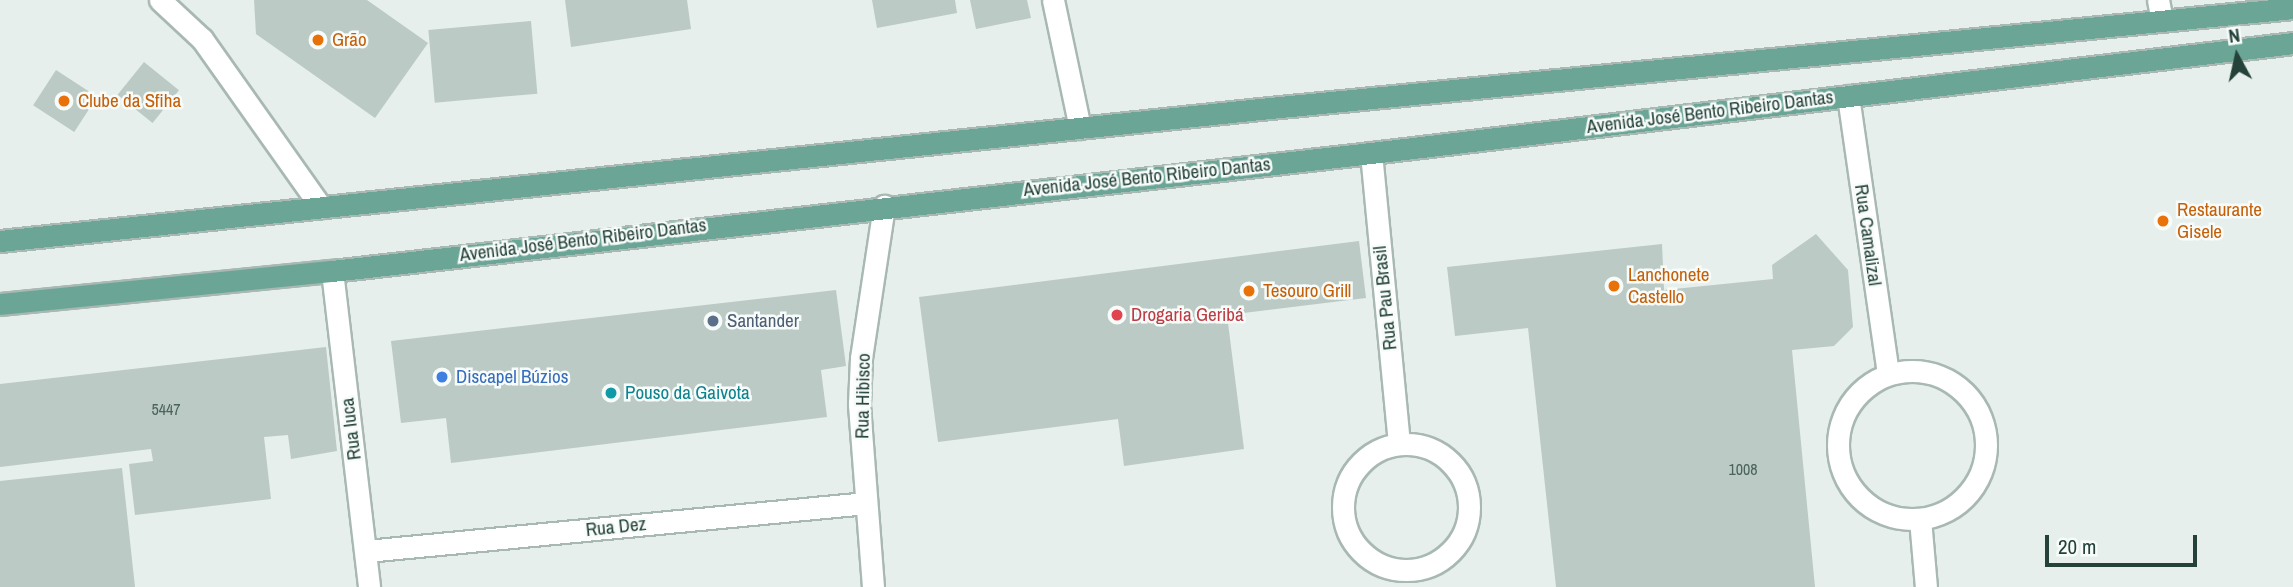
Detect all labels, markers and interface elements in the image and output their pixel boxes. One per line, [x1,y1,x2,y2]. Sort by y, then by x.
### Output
north arrow [2202,21,2272,91]
text: N [2227,22,2241,49]
place label: Grão [332,29,367,51]
marker: Grão [310,32,326,48]
street label: Avenida José Bento Ribeiro Dantas [1585,86,1835,138]
place label: Clube da Sfiha [78,90,181,112]
marker: Clube da Sfiha [56,93,72,109]
street label: Avenida José Bento Ribeiro Dantas [1022,153,1272,201]
street label: Rua Camalizal [1850,183,1886,287]
place label: Restaurante Gisele [2177,199,2262,243]
marker: Restaurante Gisele [2155,213,2171,229]
street label: Avenida José Bento Ribeiro Dantas [458,214,708,266]
street label: Rua Pau Brasil [1368,245,1402,351]
place label: Lanchonete Castello [1628,264,1709,308]
marker: Lanchonete Castello [1606,278,1622,294]
place label: Tesouro Grill [1263,280,1351,302]
marker: Tesouro Grill [1241,283,1257,299]
place label: Drogaria Geribá [1131,304,1244,326]
marker: Drogaria Geribá [1109,307,1125,323]
place label: Santander [727,310,799,332]
marker: Santander [705,313,721,329]
street label: Rua Hibisco [851,353,875,439]
place label: Discapel Búzios [456,366,569,388]
marker: Discapel Búzios [434,369,450,385]
place label: Pouso da Gaivota [625,382,750,404]
marker: Pouso da Gaivota [603,385,619,401]
street label: Rua Iuca [336,397,366,461]
house number: 5447 [151,399,181,419]
house number: 1008 [1728,459,1758,479]
street label: Rua Dez [585,512,647,542]
scale bar [2048,520,2200,564]
text: 20 m [2058,532,2096,561]

